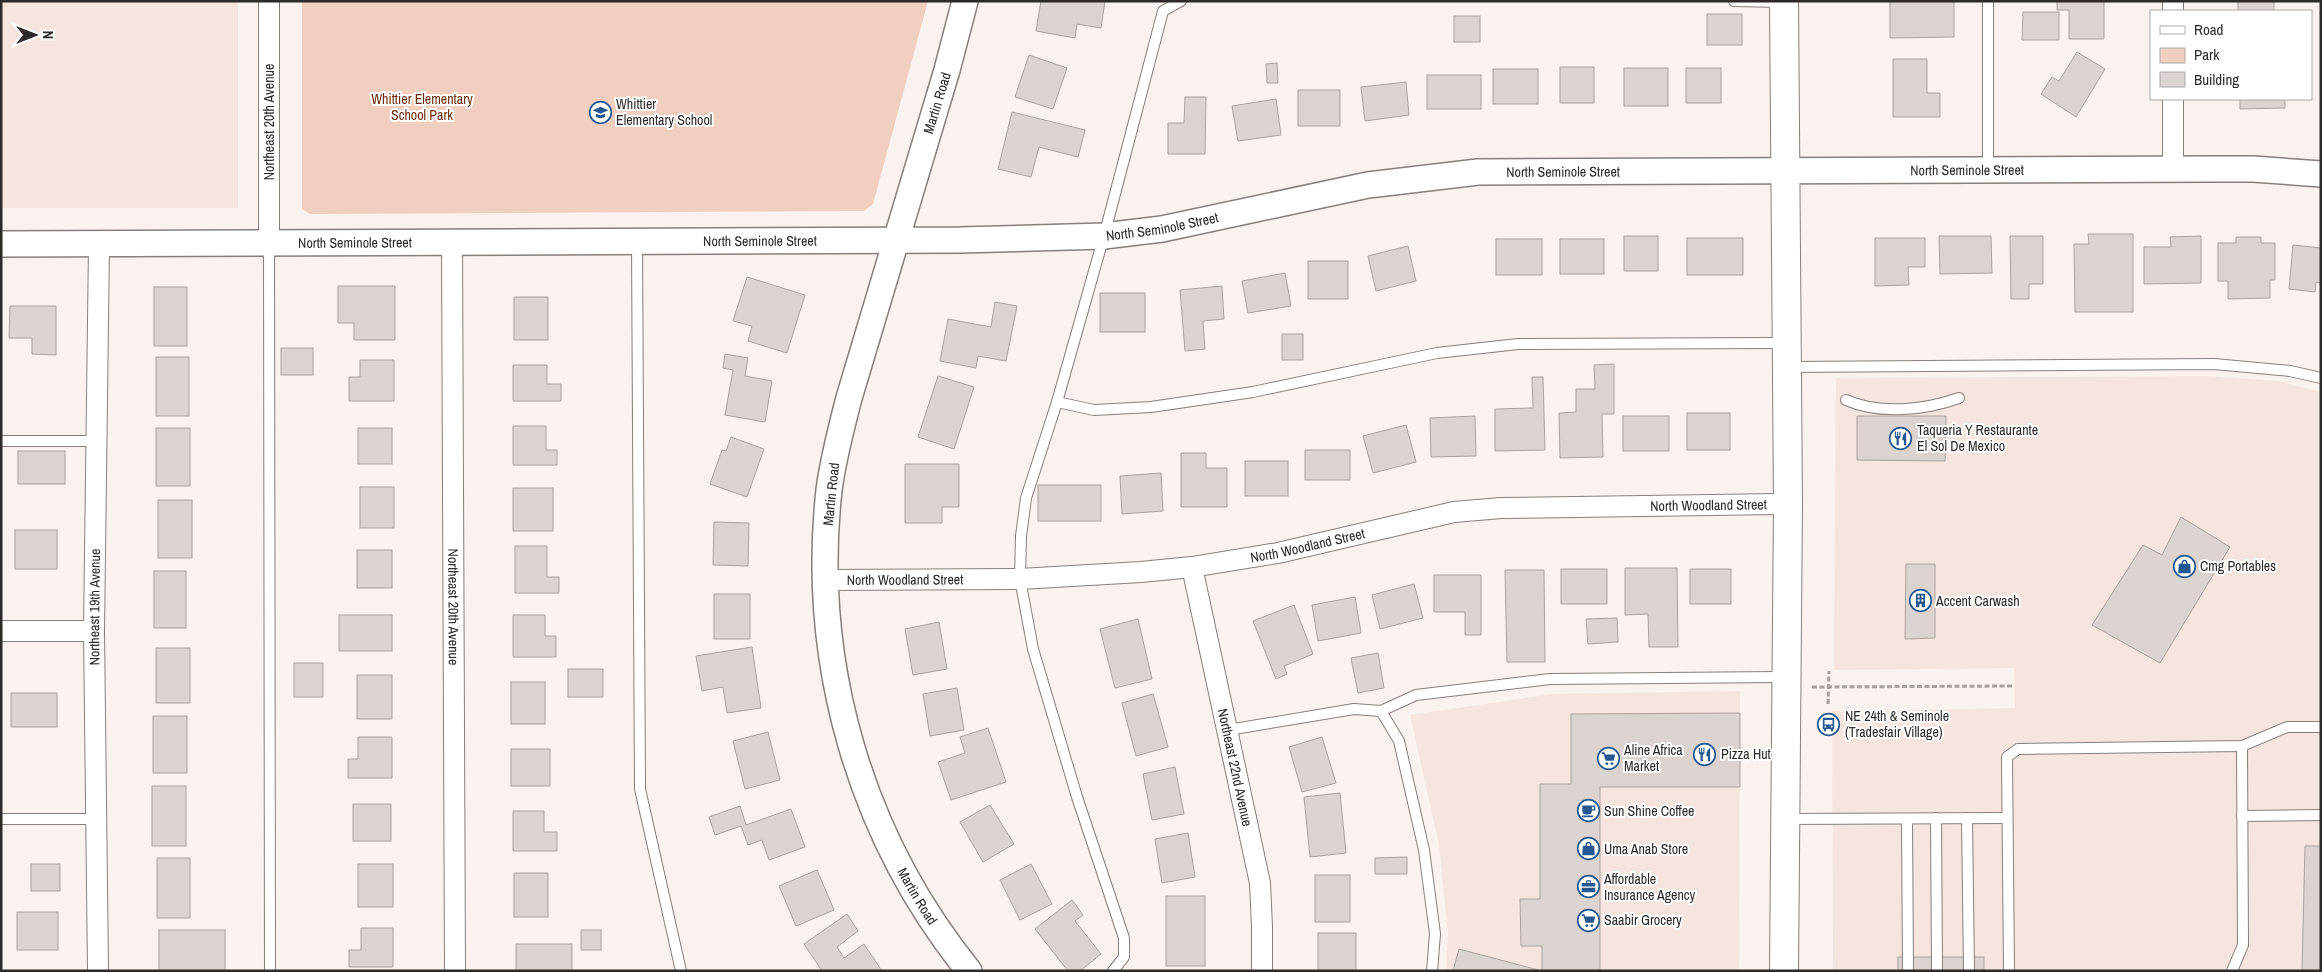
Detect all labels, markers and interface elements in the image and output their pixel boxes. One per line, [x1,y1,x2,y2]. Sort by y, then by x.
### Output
north arrow [10,10,60,60]
legend [2150,10,2312,100]
text: Road [2194,19,2223,40]
text: N [39,31,57,39]
text: Park [2194,44,2220,65]
street label: Northeast 20th Avenue [260,64,278,180]
text: Building [2194,69,2239,90]
street label: Martin Road [919,70,955,136]
park label: Whittier Elementary School Park [371,90,473,124]
place label: Whittier Elementary School [616,95,712,129]
school or university icon: Whittier Elementary School [588,100,612,124]
street label: North Seminole Street [1910,161,2024,179]
street label: North Seminole Street [1506,162,1620,181]
street label: North Seminole Street [1105,208,1220,245]
street label: North Seminole Street [703,232,817,250]
street label: North Seminole Street [298,233,412,252]
place label: Taqueria Y Restaurante El Sol De Mexico [1917,421,2038,455]
restaurant icon: Taqueria Y Restaurante El Sol De Mexico [1889,426,1913,450]
street label: Martin Road [819,462,843,526]
street label: North Woodland Street [1650,495,1767,515]
street label: North Woodland Street [1249,524,1367,566]
street label: Northeast 19th Avenue [85,549,104,666]
street label: Northeast 20th Avenue [444,549,463,665]
shop icon: Cmg Portables [2172,554,2196,578]
place label: Cmg Portables [2200,557,2276,575]
street label: North Woodland Street [847,570,963,589]
building icon: Accent Carwash [1908,589,1932,613]
place label: Accent Carwash [1935,592,2020,610]
street label: Northeast 22nd Avenue [1214,707,1257,828]
place label: NE 24th & Seminole (Tradesfair Village) [1845,707,1949,741]
bus stop icon: NE 24th & Seminole (Tradesfair Village) [1817,712,1841,736]
place label: Aline Africa Market [1623,741,1683,775]
restaurant icon: Pizza Hut [1693,742,1717,766]
place label: Pizza Hut [1721,745,1771,763]
supermarket icon: Aline Africa Market [1596,746,1620,770]
cafe icon: Sun Shine Coffee [1576,799,1600,823]
place label: Sun Shine Coffee [1604,802,1694,820]
shop icon: Uma Anab Store [1576,837,1600,861]
place label: Uma Anab Store [1604,840,1688,858]
street label: Martin Road [894,865,941,928]
place label: Affordable Insurance Agency [1603,870,1696,904]
office icon: Affordable Insurance Agency [1576,875,1600,899]
supermarket icon: Saabir Grocery [1576,908,1600,932]
place label: Saabir Grocery [1604,911,1682,929]

